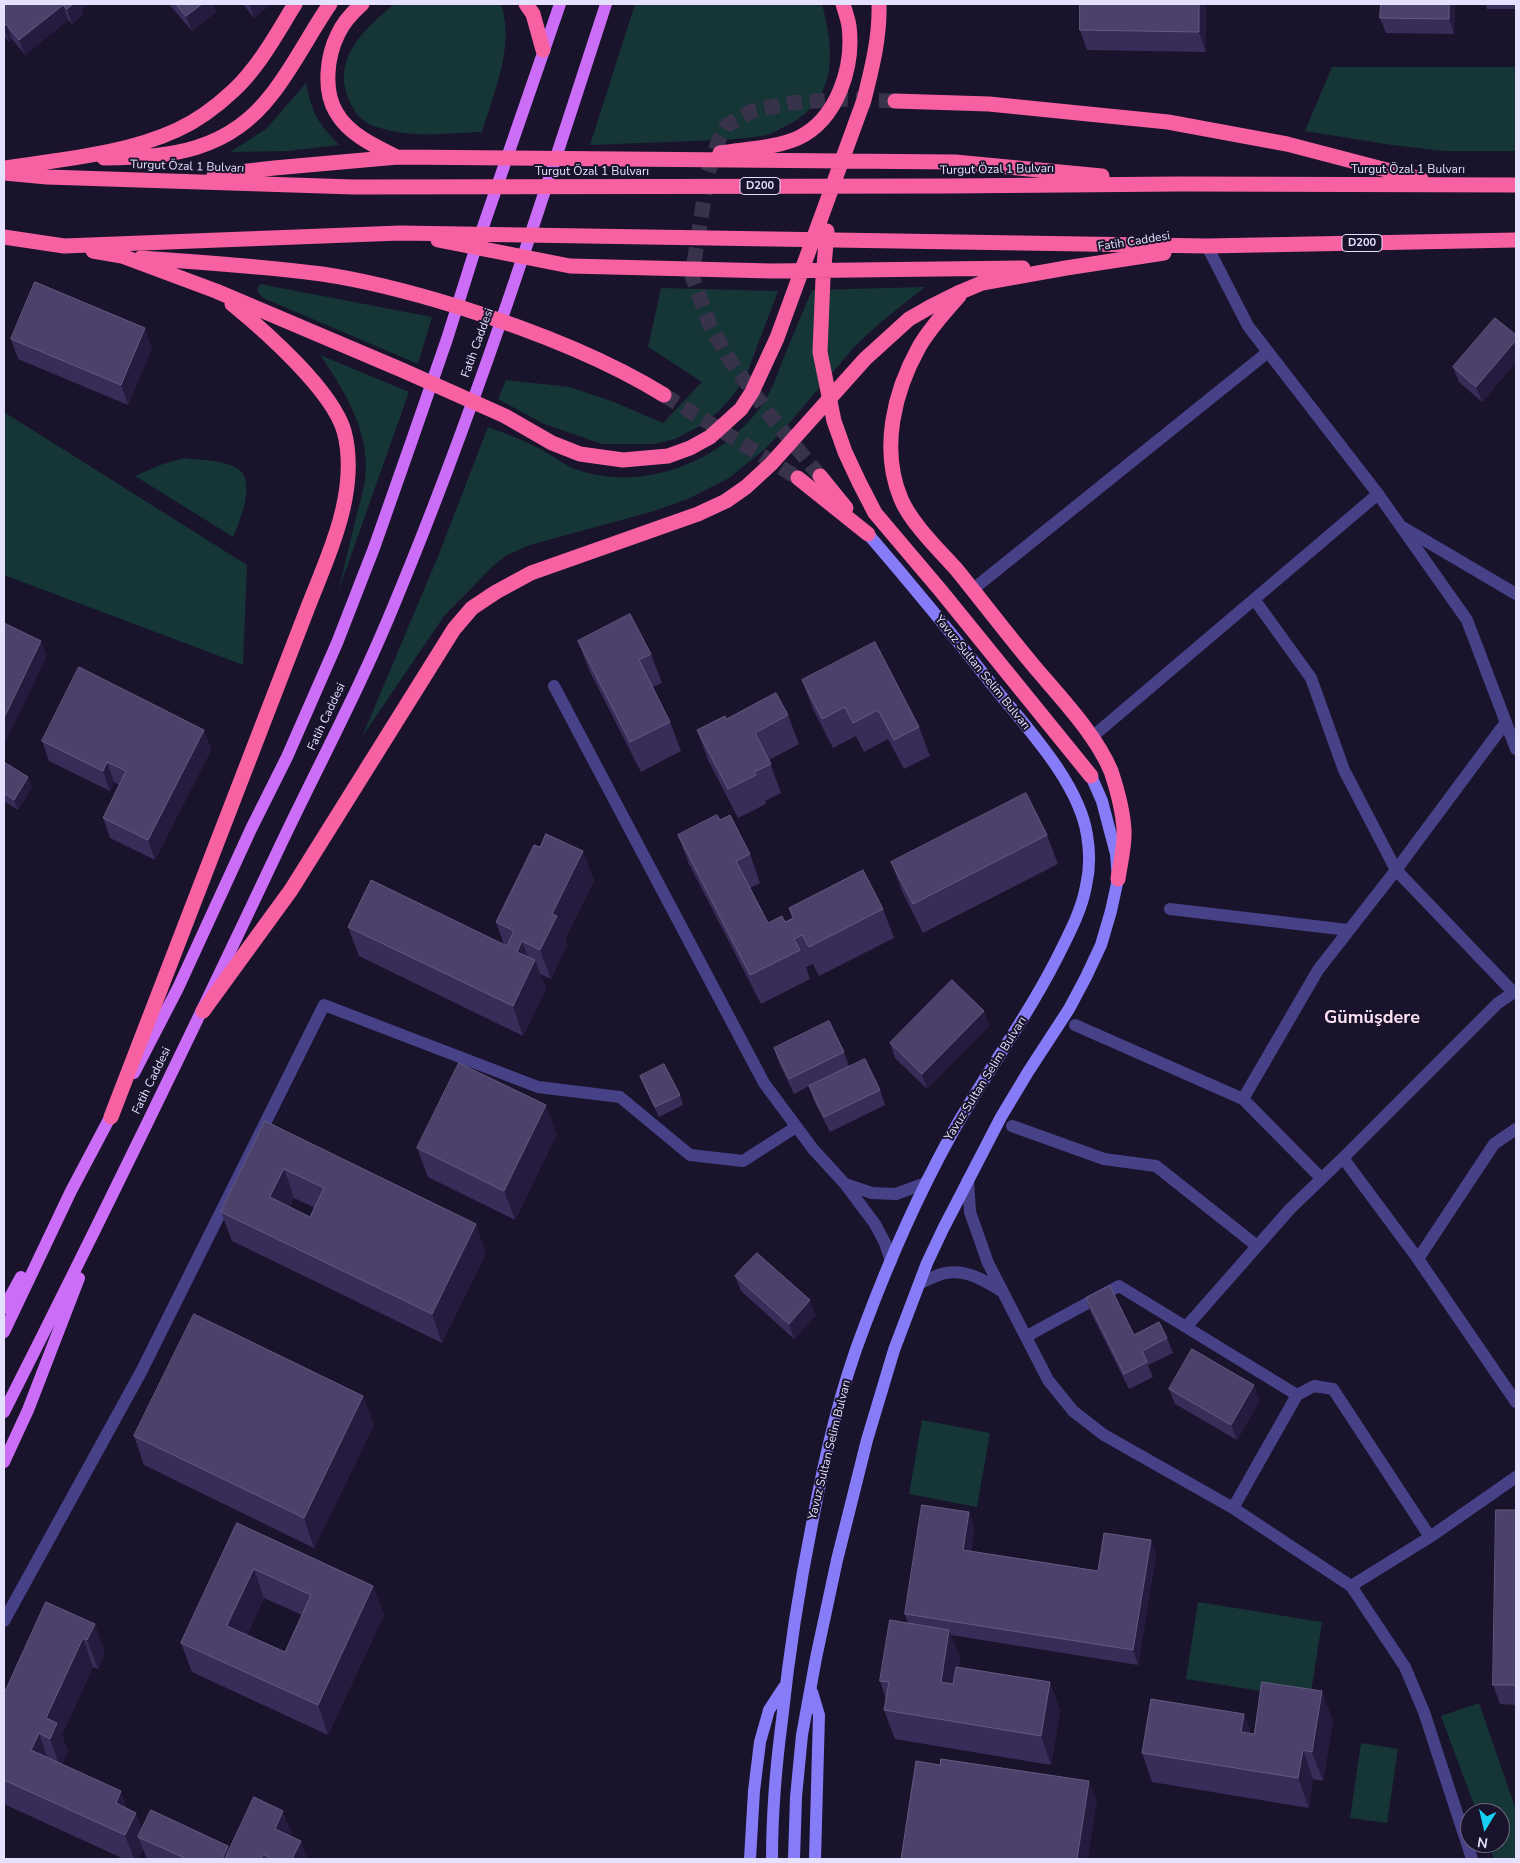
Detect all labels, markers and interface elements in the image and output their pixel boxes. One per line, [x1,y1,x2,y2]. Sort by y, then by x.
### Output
street label: Turgut Özal 1 Bulvarı [130,158,244,176]
street label: Turgut Özal 1 Bulvarı [940,162,1054,178]
street label: Turgut Özal 1 Bulvarı [1351,163,1465,177]
street label: Turgut Özal 1 Bulvarı [535,165,649,179]
road number: D200 [740,178,780,195]
street label: Fatih Caddesi [1097,229,1171,255]
road number: D200 [1342,234,1382,252]
street label: Fatih Caddesi [459,306,497,380]
street label: Yavuz Sultan Selim Bulvarı [931,613,1033,733]
street label: Fatih Caddesi [305,681,349,753]
district label: Gümüşdere [1324,1008,1420,1030]
street label: Yavuz Sultan Selim Bulvarı [942,1014,1030,1144]
street label: Fatih Caddesi [130,1045,174,1117]
street label: Yavuz Sultan Selim Bulvarı [806,1379,854,1521]
north arrow [1460,1803,1510,1853]
text: N [1476,1832,1489,1853]

